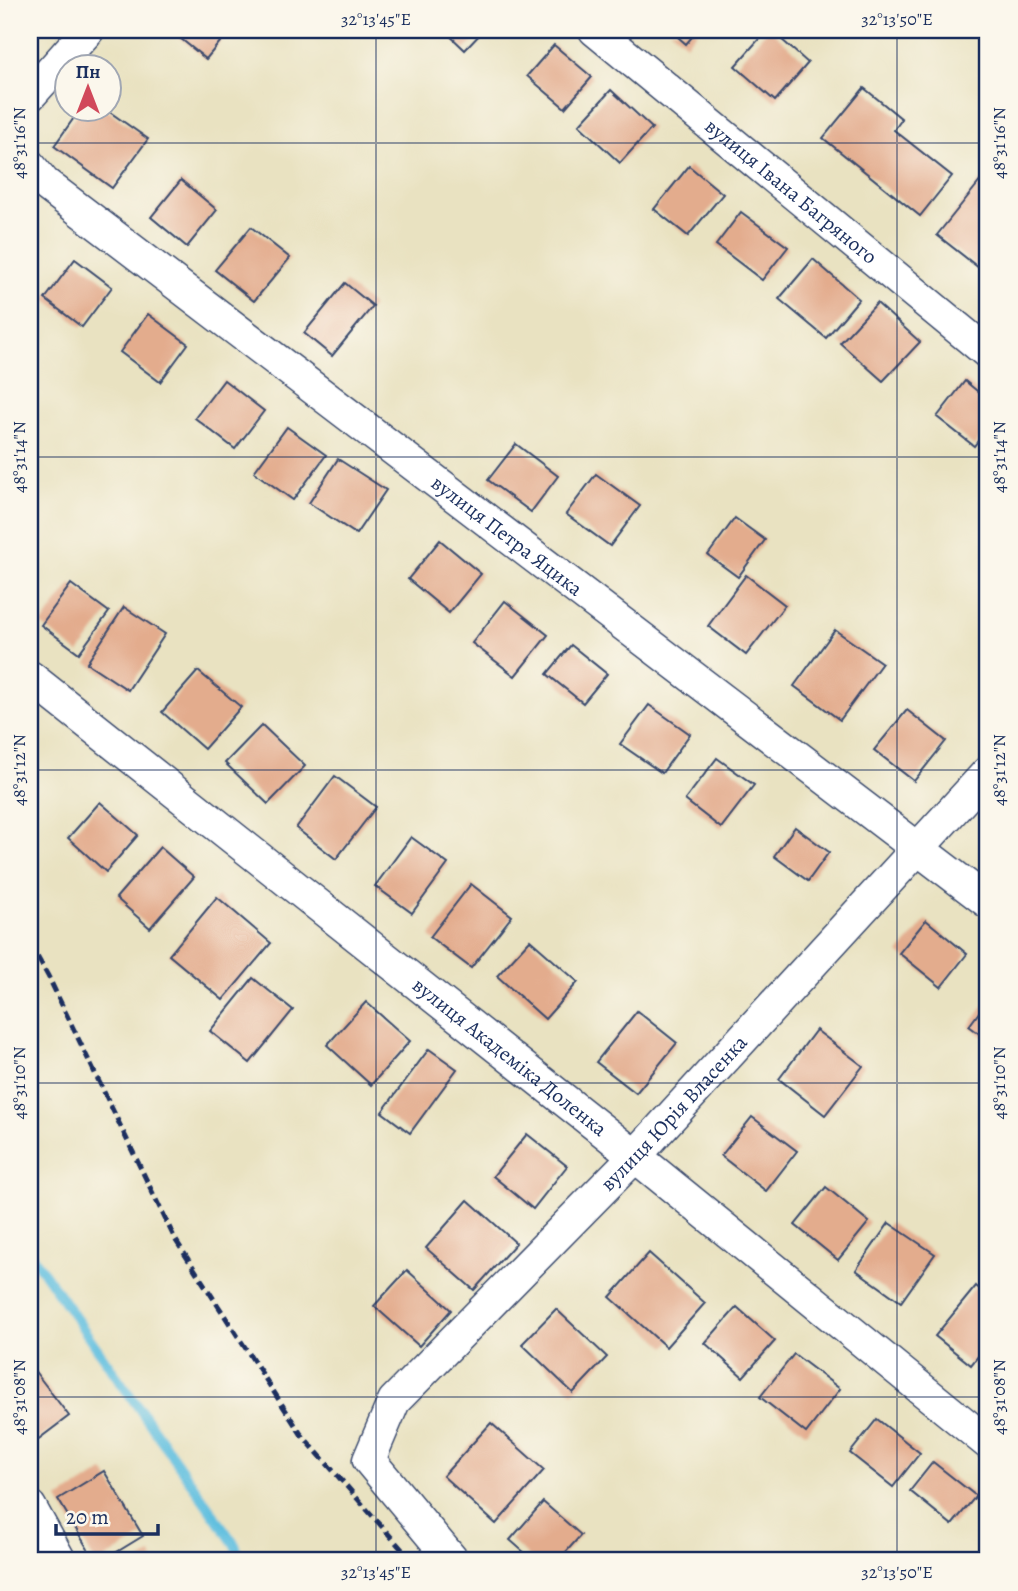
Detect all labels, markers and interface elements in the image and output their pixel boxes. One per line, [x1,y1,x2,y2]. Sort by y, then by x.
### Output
text: 32°13'45"E [341,7,411,31]
text: 32°13'50"E [861,7,933,31]
north arrow [52,52,122,122]
text: Пн [76,59,100,85]
text: 48°31'16"N [7,107,31,179]
text: 48°31'16"N [987,107,1011,179]
street label: вулиця Івана Багряного [699,112,883,270]
text: 48°31'14"N [7,421,31,493]
text: 48°31'14"N [987,421,1011,493]
street label: вулиця Петра Яцика [426,469,589,603]
text: 48°31'12"N [7,734,31,806]
text: 48°31'12"N [987,734,1011,806]
street label: вулиця Академіка Доленка [407,971,613,1143]
street label: вулиця Юрія Власенка [594,1029,754,1197]
text: 48°31'10"N [7,1046,31,1120]
text: 48°31'10"N [987,1046,1011,1120]
text: 48°31'08"N [7,1359,31,1435]
text: 48°31'08"N [987,1359,1011,1435]
scale bar [56,1493,158,1537]
text: 20 m [66,1503,109,1531]
text: 32°13'45"E [341,1560,411,1584]
text: 32°13'50"E [861,1560,933,1584]

